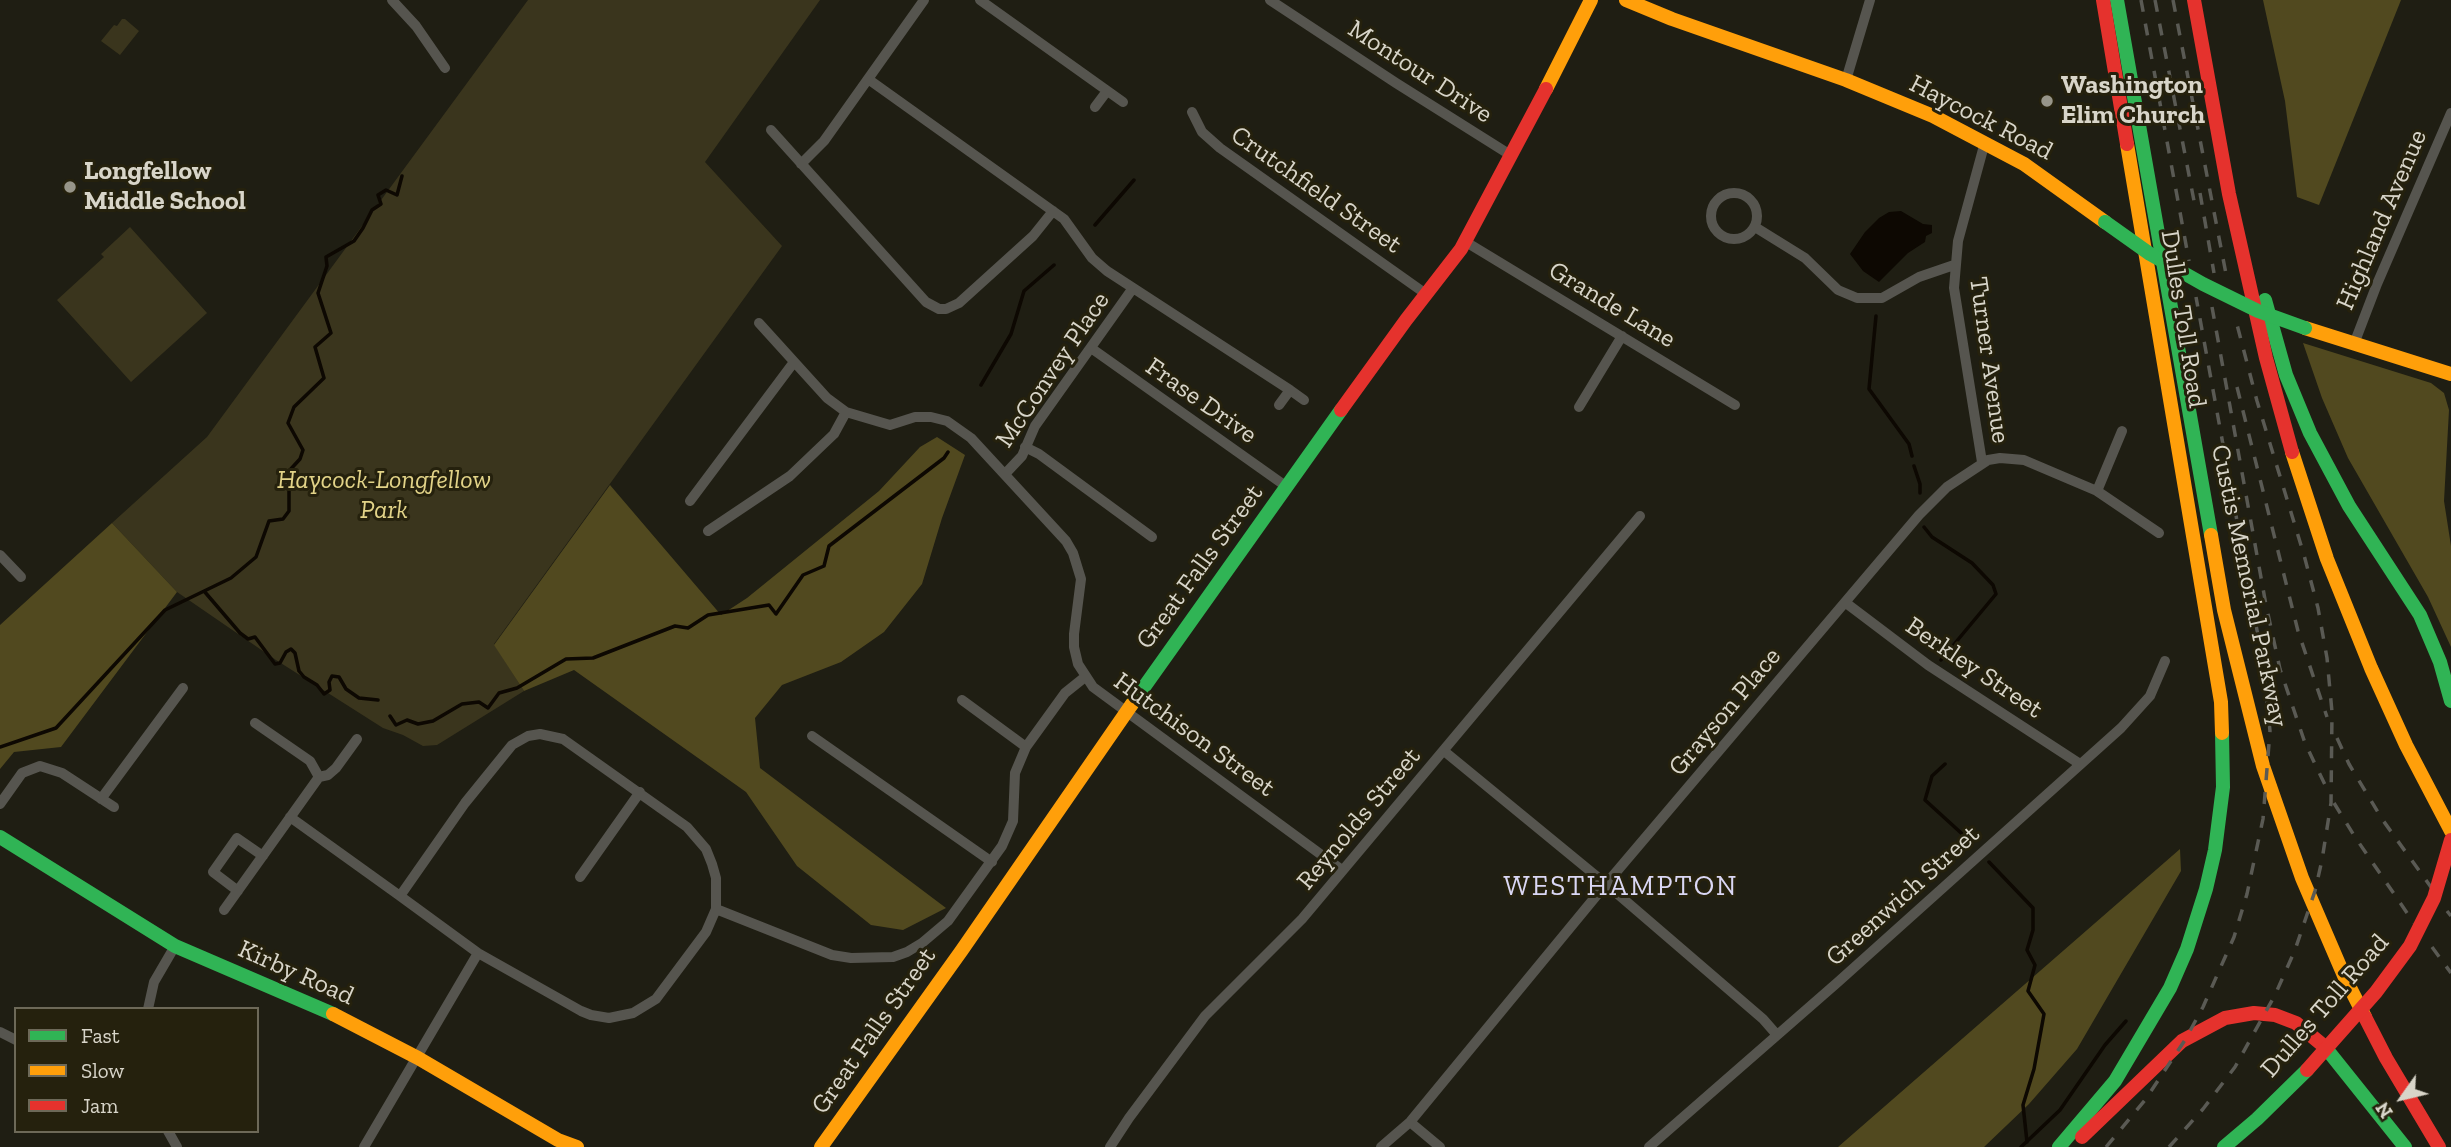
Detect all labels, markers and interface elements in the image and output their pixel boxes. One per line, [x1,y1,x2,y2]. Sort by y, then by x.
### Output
street label: Montour Drive [1342,14,1498,130]
street label: Haycock Road [1904,68,2058,168]
place label: Washington Elim Church [2061,70,2205,132]
marker: Washington Elim Church [2039,93,2055,109]
street label: Crutchfield Street [1225,120,1407,260]
street label: Highland Avenue [2330,125,2434,315]
place label: Longfellow Middle School [84,156,246,218]
marker: Longfellow Middle School [62,179,78,195]
street label: Dulles Toll Road [2154,228,2212,410]
street label: Grande Lane [1543,255,1681,355]
street label: Turner Avenue [1962,275,2016,445]
street label: McConvey Place [989,286,1117,454]
street label: Frase Drive [1139,351,1263,451]
street label: Custis Memorial Parkway [2204,442,2294,730]
park label: Haycock-Longfellow Park [277,465,491,526]
street label: Great Falls Street [1130,479,1270,655]
street label: Berkley Street [1900,611,2048,725]
street label: Grayson Place [1662,641,1788,783]
street label: Hutchison Street [1107,666,1281,804]
street label: Reynolds Street [1290,742,1428,896]
street label: Greenwich Street [1820,819,1986,973]
district label: WESTHAMPTON [1505,870,1737,904]
street label: Dulles Toll Road [2254,928,2396,1084]
street label: Kirby Road [233,934,359,1012]
street label: Great Falls Street [805,942,943,1120]
legend [14,1007,259,1133]
text: Fast [81,1023,120,1048]
text: Slow [81,1058,124,1083]
north arrow [2367,1063,2437,1133]
text: Jam [81,1093,118,1118]
text: N [2371,1098,2398,1122]

